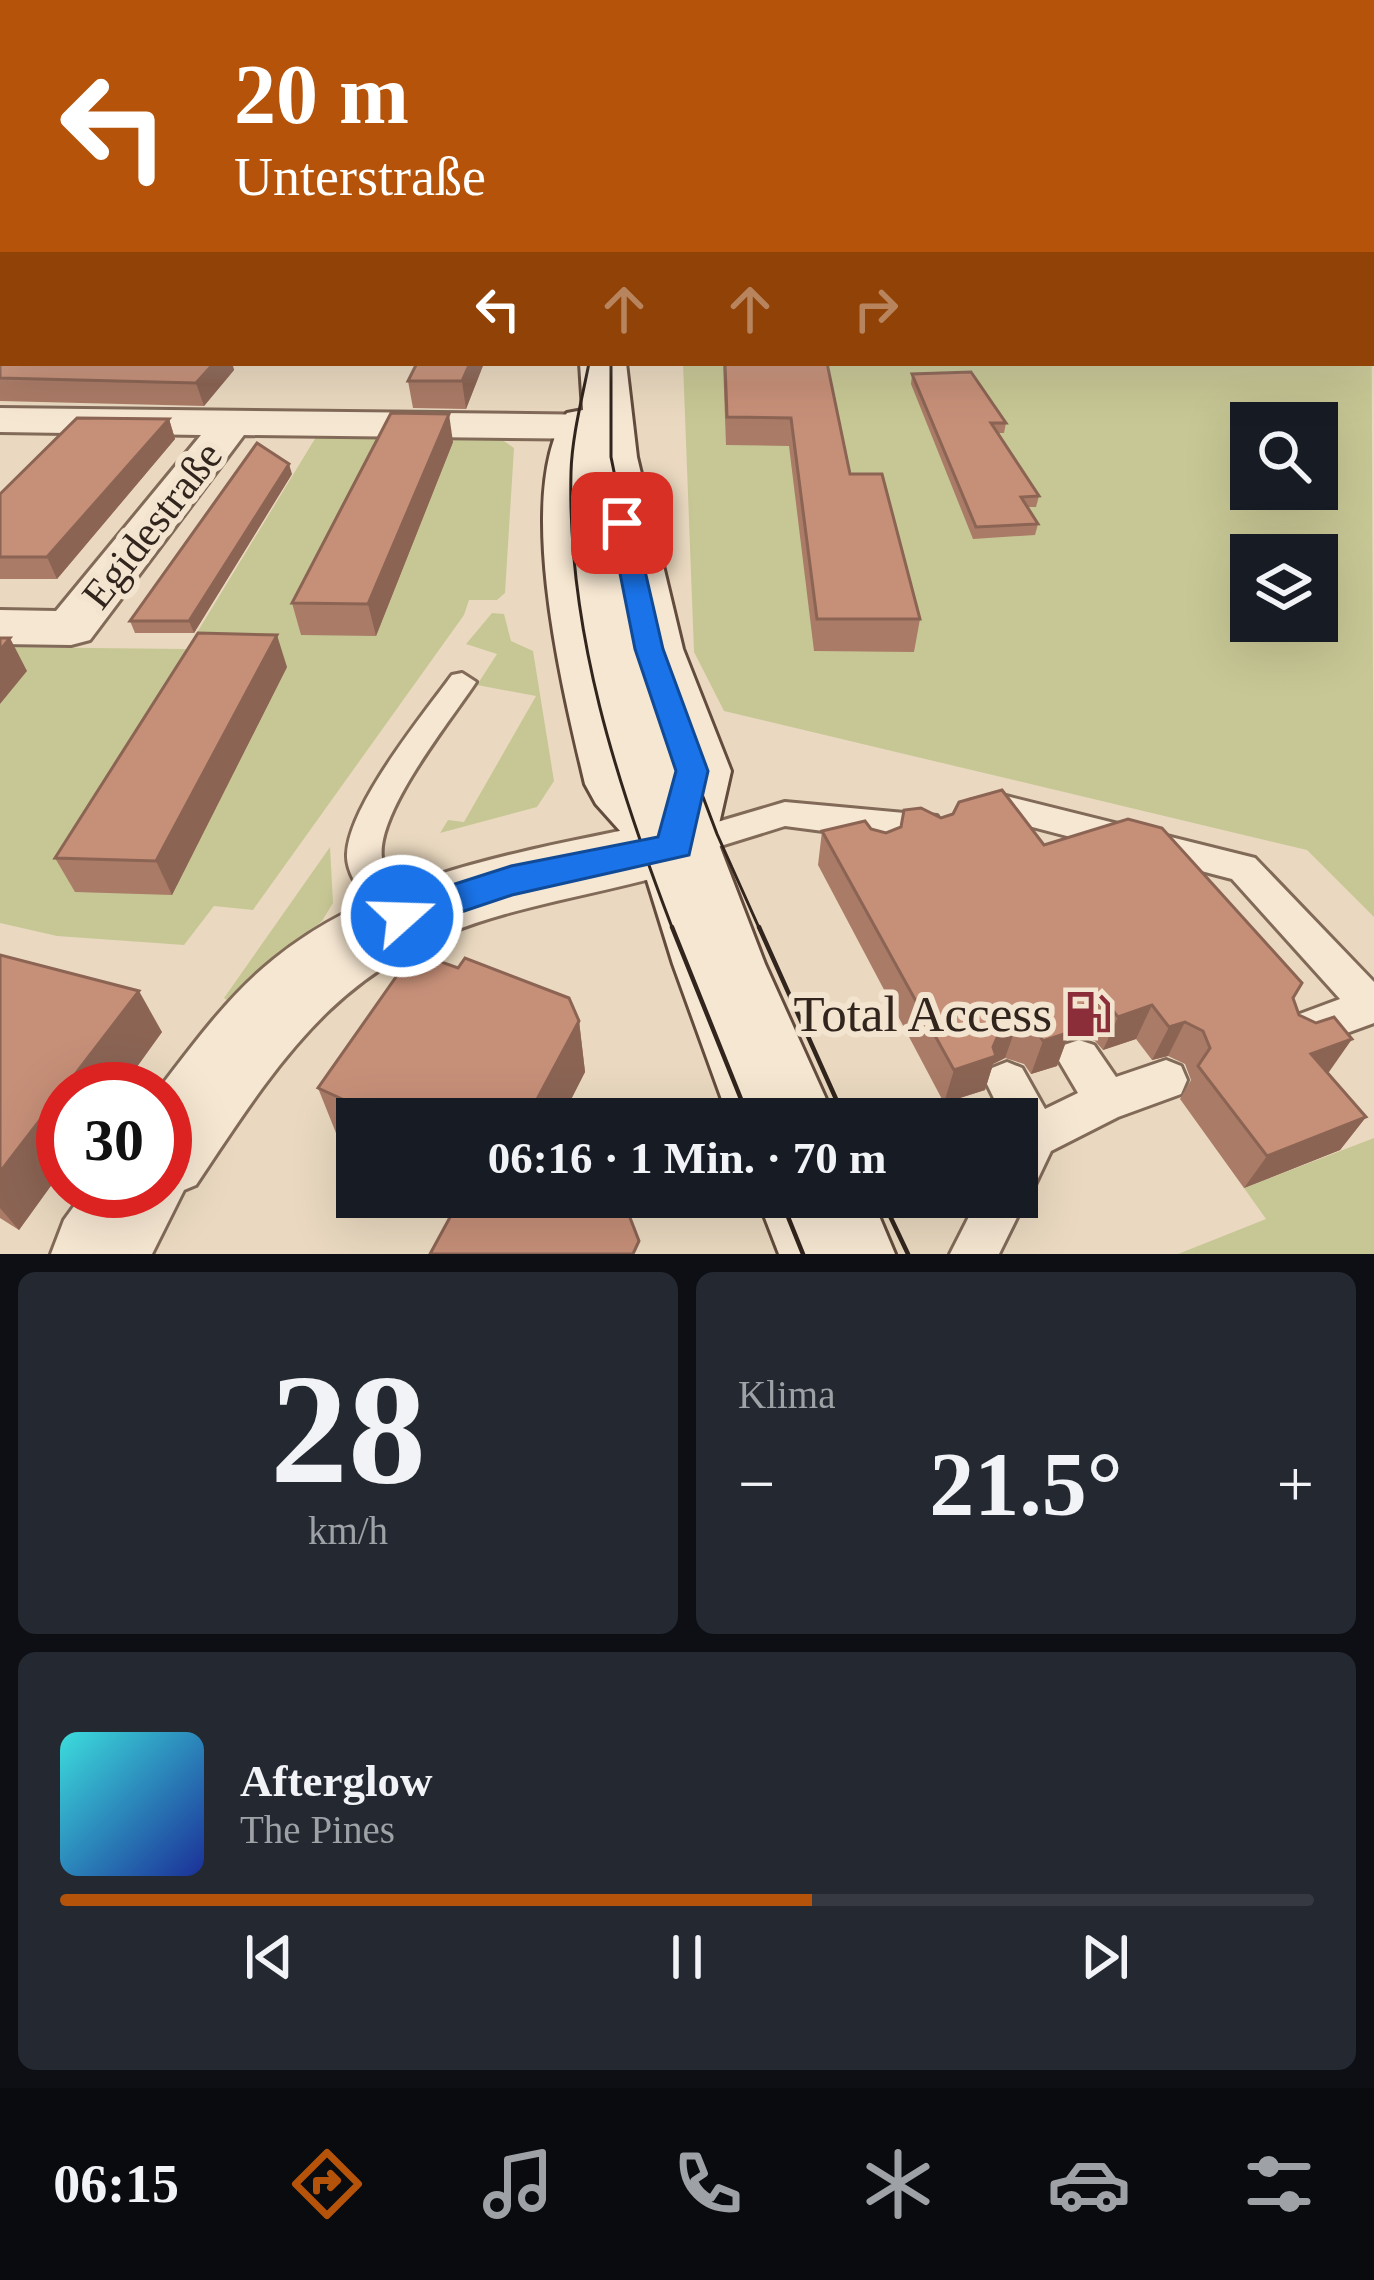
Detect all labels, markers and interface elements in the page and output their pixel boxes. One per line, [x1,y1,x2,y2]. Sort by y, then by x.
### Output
icon: left [36,48,192,204]
text: 20 m [234,48,409,141]
text: Unterstraße [234,147,486,207]
icon: left [465,276,531,342]
icon: ahead [591,276,657,342]
icon: ahead [717,276,783,342]
icon: right [843,276,909,342]
map controls [1230,402,1338,642]
button: search [1230,402,1338,510]
street label: Egidestraße [73,433,231,617]
pin [571,472,673,574]
icon: arrive [589,490,655,556]
button: layers [1230,534,1338,642]
position arrow [339,853,465,979]
place label: Total Access [794,986,1052,1042]
fuel station icon: Total Access [1063,989,1113,1039]
speed limit sign: 30 [36,1062,192,1218]
text: 06:16 · 1 Min. · 70 m [488,1133,886,1183]
text: 28 [270,1343,426,1516]
text: Klima [738,1373,835,1416]
text: 21.5° [929,1435,1123,1534]
text: − [738,1447,775,1520]
text: + [1277,1447,1314,1520]
text: km/h [308,1509,388,1552]
text: Afterglow [240,1756,432,1806]
text: The Pines [240,1808,395,1851]
icon: previous [236,1924,302,1990]
icon: pause [654,1924,720,1990]
icon: next [1072,1924,1138,1990]
icon: directions [285,2142,369,2226]
icon: music [476,2142,560,2226]
icon: phone [666,2142,750,2226]
icon: climate [856,2142,940,2226]
icon: car [1047,2142,1131,2226]
icon: filters [1237,2142,1321,2226]
text: 06:15 [53,2154,179,2214]

